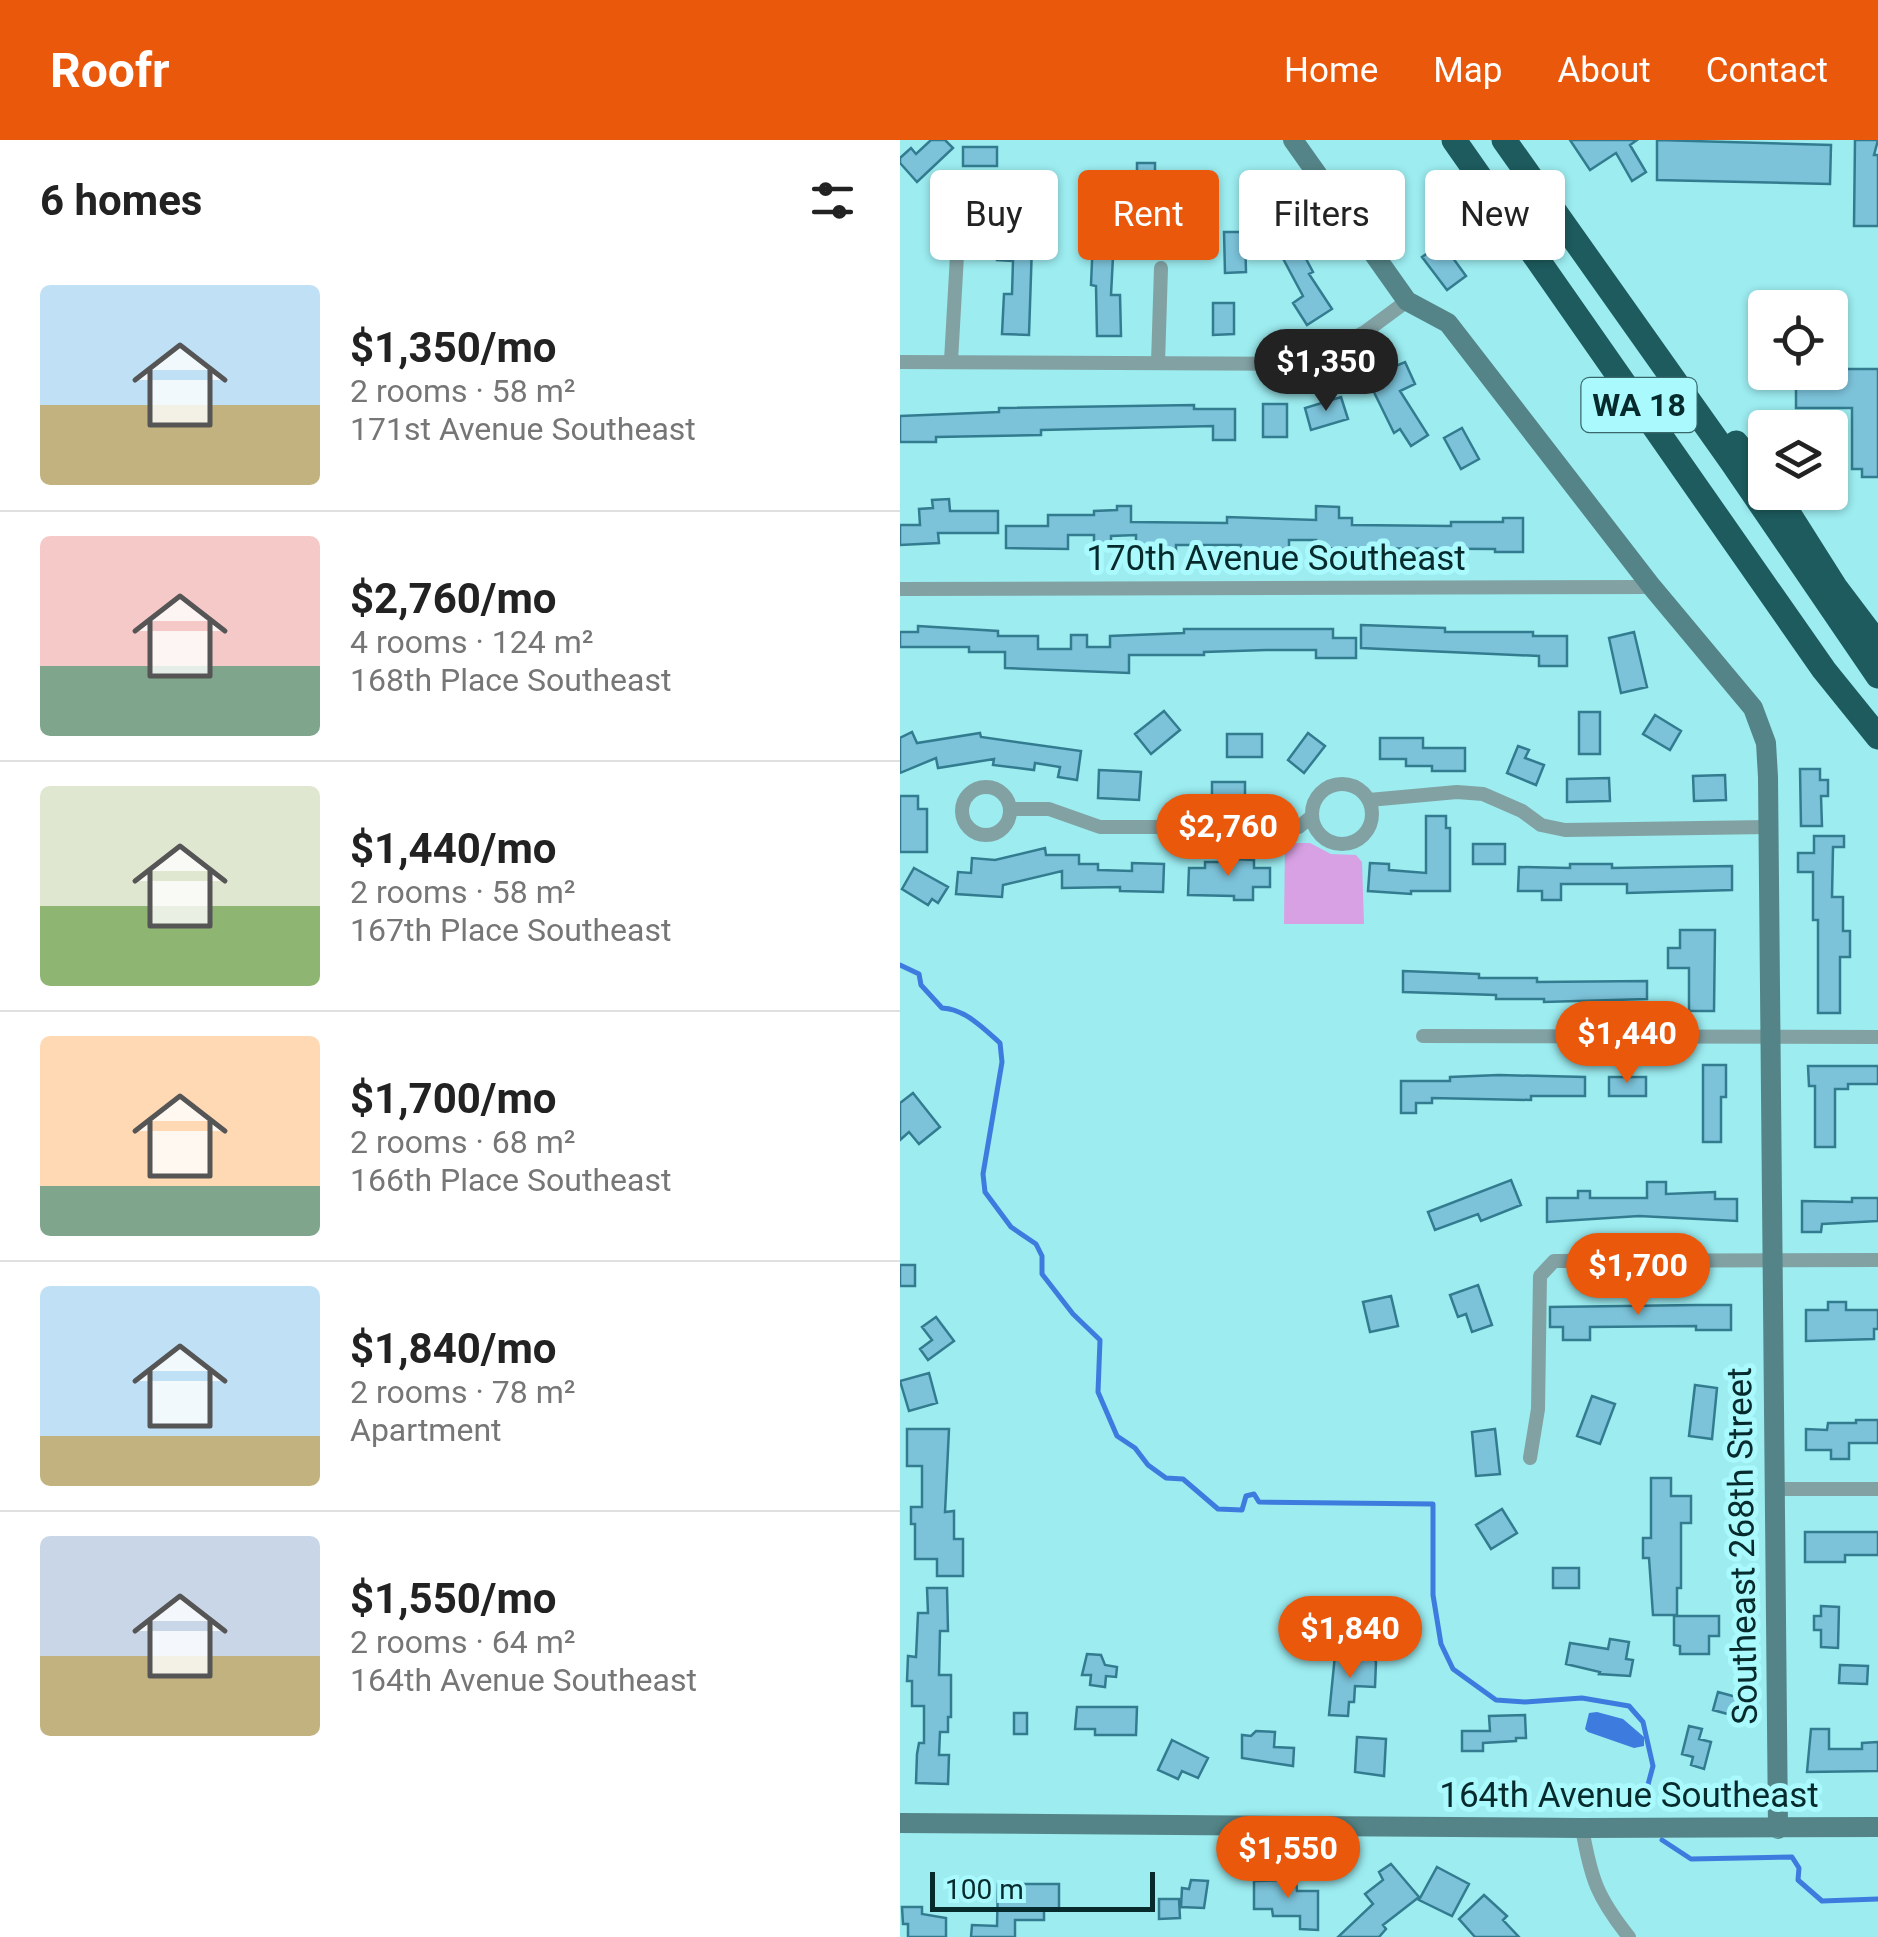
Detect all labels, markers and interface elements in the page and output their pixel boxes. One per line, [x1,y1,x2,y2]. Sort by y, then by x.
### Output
text: Roofr [50,42,170,99]
text: Home [1284,50,1378,91]
text: Map [1433,50,1502,91]
text: About [1557,50,1651,91]
text: Contact [1706,50,1828,91]
chip: Buy [930,170,1058,260]
chip: Rent [1078,170,1219,260]
chip: Filters [1239,170,1405,260]
chip: New [1425,170,1565,260]
icon: filters [805,173,860,228]
text: 6 homes [40,176,202,225]
map controls [1748,290,1848,510]
button: locate [1748,290,1848,390]
text: $1,350/mo [350,323,557,372]
icon: home [120,325,240,445]
pin: $1,350 [1245,329,1407,414]
text: $1,350 [1276,342,1376,380]
text: 2 rooms · 58 m² [350,372,575,410]
road number: WA 18 [1582,378,1696,432]
text: 171st Avenue Southeast [350,410,696,448]
button: layers [1748,410,1848,510]
street label: 170th Avenue Southeast [1086,538,1466,579]
text: $2,760/mo [350,574,557,623]
icon: home [120,576,240,696]
text: 4 rooms · 124 m² [350,623,593,661]
text: 168th Place Southeast [350,661,671,699]
pin: $2,760 [1147,794,1309,879]
text: $2,760 [1178,807,1278,845]
text: $1,440/mo [350,824,557,873]
icon: home [120,826,240,946]
text: 2 rooms · 58 m² [350,873,575,911]
text: 167th Place Southeast [350,911,671,949]
pin: $1,440 [1546,1001,1708,1086]
text: $1,440 [1577,1014,1677,1052]
text: $1,700/mo [350,1074,557,1123]
icon: home [120,1076,240,1196]
text: 2 rooms · 68 m² [350,1123,575,1161]
text: 166th Place Southeast [350,1161,671,1199]
pin: $1,700 [1557,1233,1719,1318]
text: $1,700 [1588,1246,1688,1284]
text: $1,840/mo [350,1324,557,1373]
icon: home [120,1326,240,1446]
street label: Southeast 268th Street [1719,1367,1766,1725]
text: 2 rooms · 78 m² [350,1373,575,1411]
text: Apartment [350,1411,502,1449]
text: $1,550/mo [350,1574,557,1623]
icon: home [120,1576,240,1696]
pin: $1,840 [1269,1596,1431,1681]
text: $1,840 [1300,1609,1400,1647]
text: 2 rooms · 64 m² [350,1623,575,1661]
text: 164th Avenue Southeast [350,1661,697,1699]
street label: 164th Avenue Southeast [1439,1775,1819,1816]
pin: $1,550 [1207,1816,1369,1901]
text: $1,550 [1238,1829,1338,1867]
scale bar [930,1867,1155,1912]
text: 100 m [945,1873,1024,1906]

